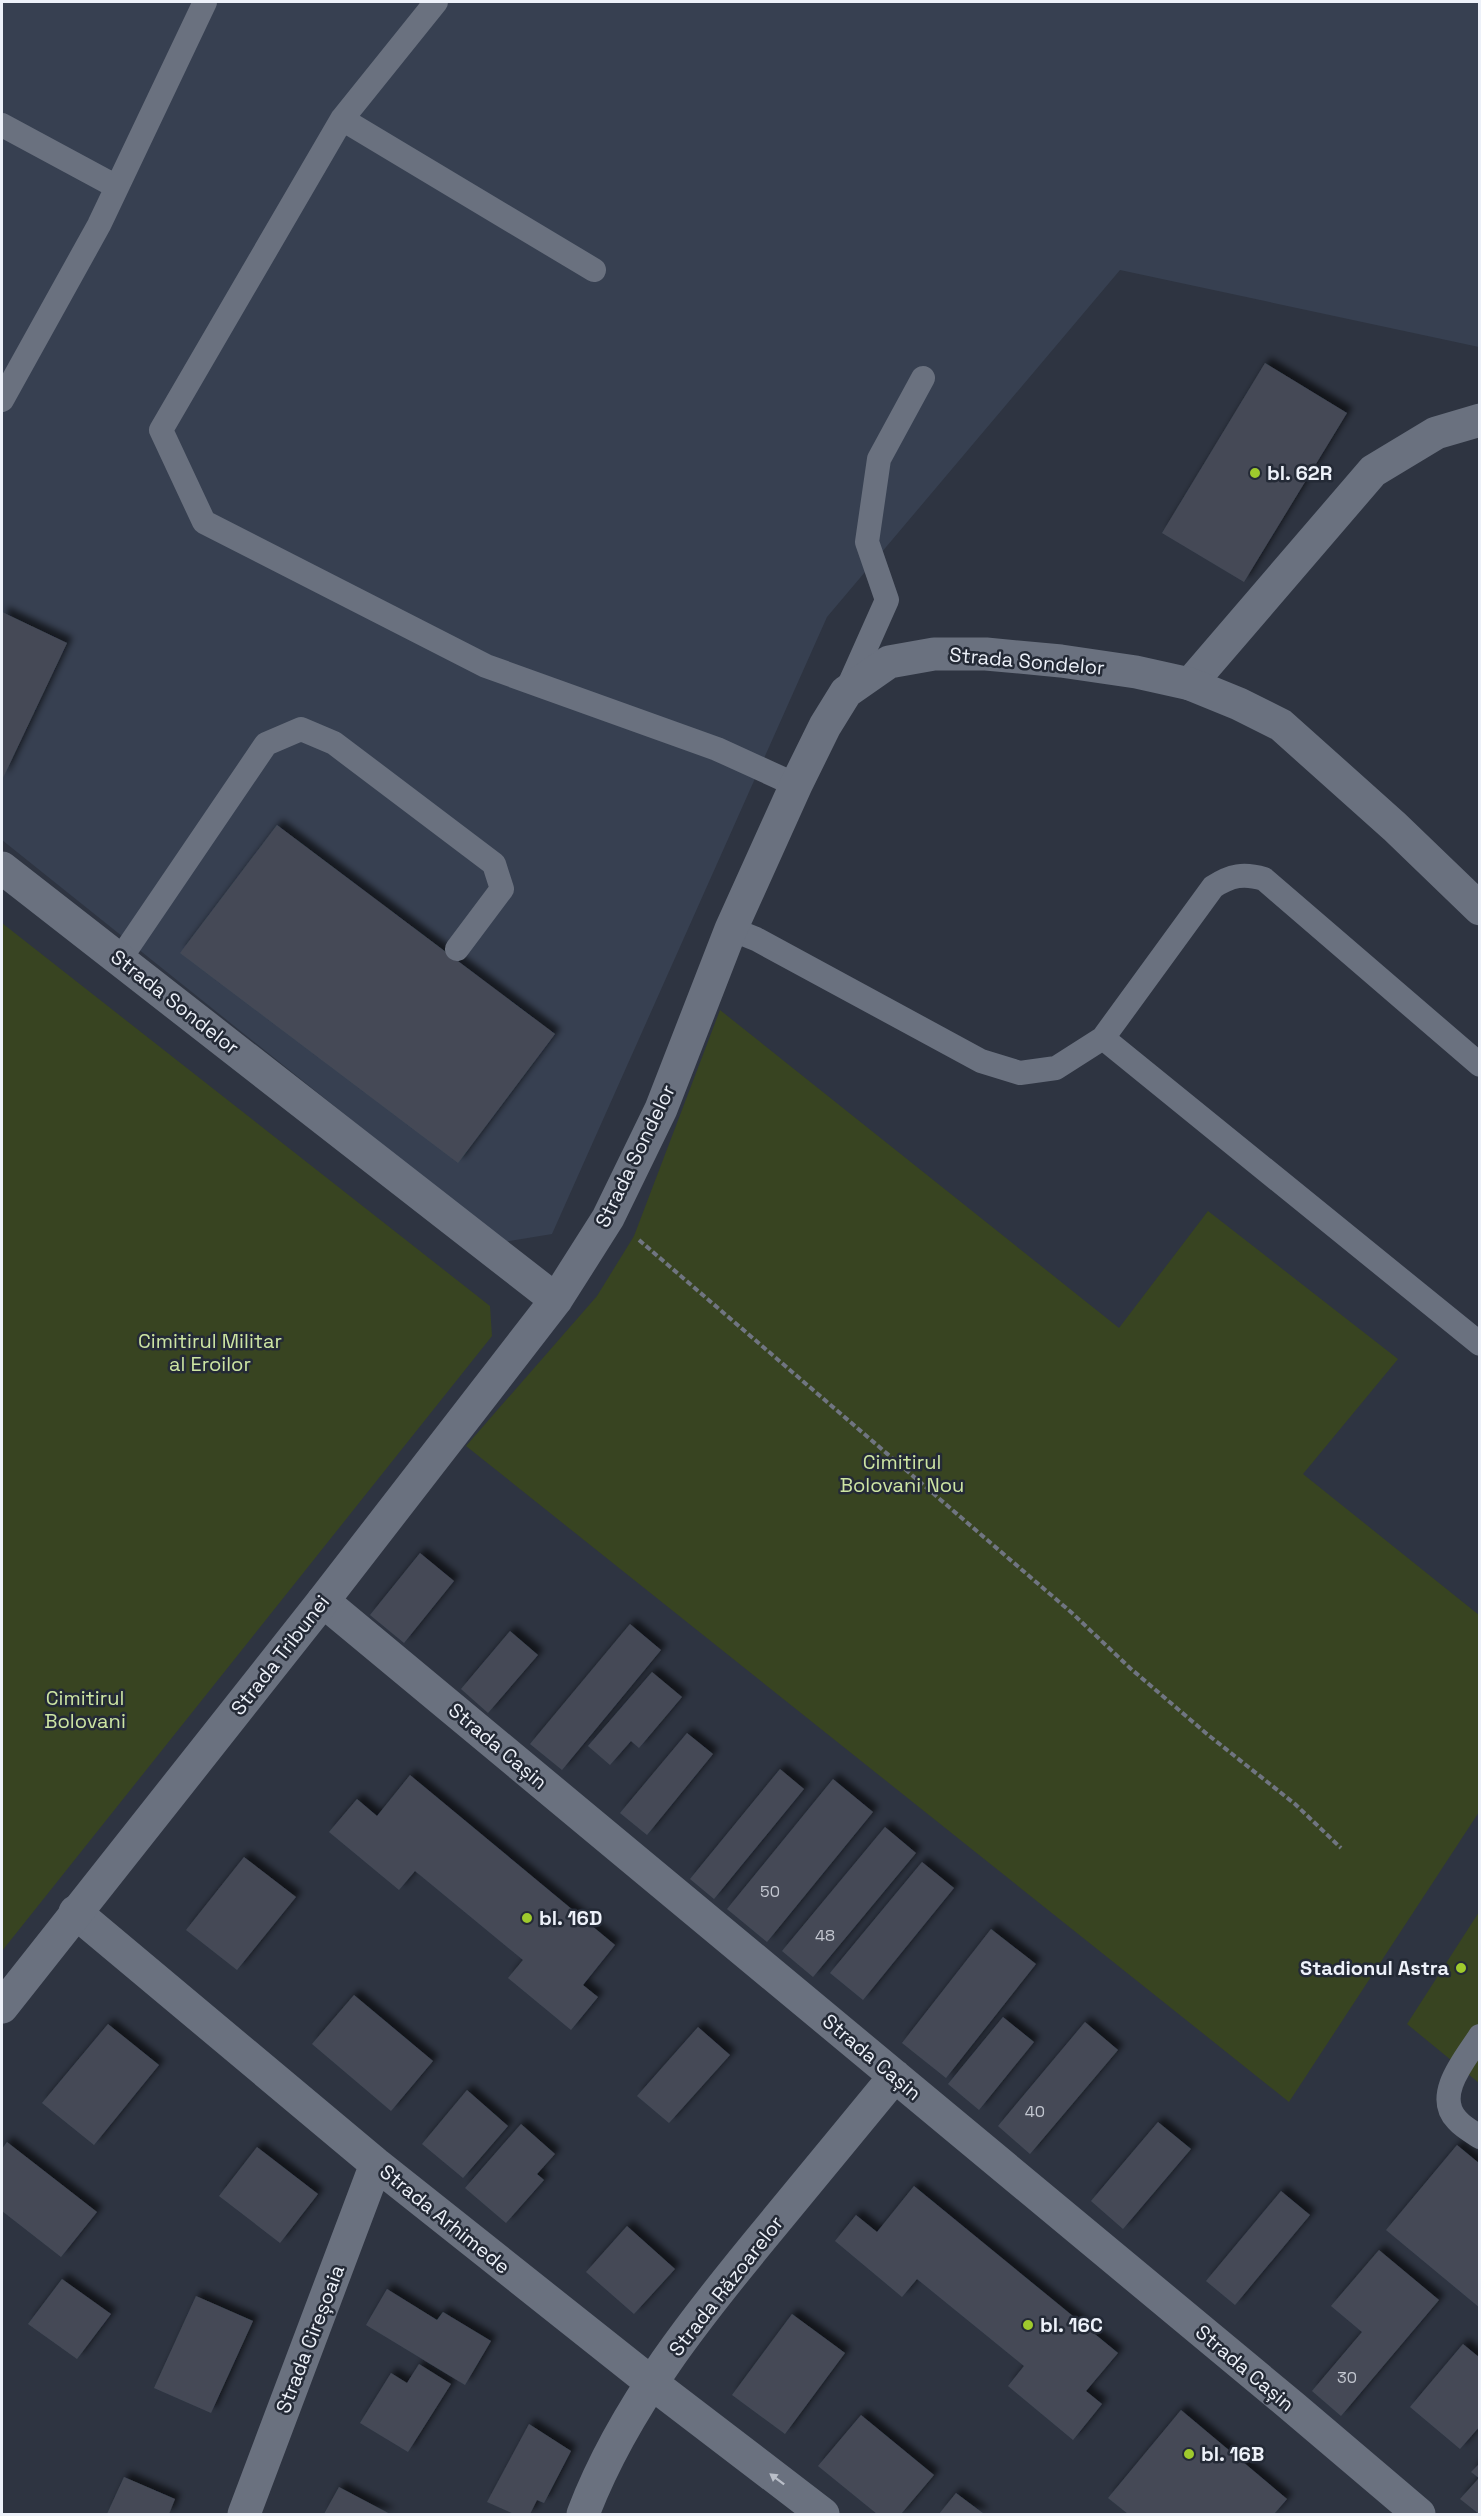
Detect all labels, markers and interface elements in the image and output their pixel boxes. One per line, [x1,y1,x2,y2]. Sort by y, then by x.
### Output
place label: bl. 62R [1267,460,1332,486]
marker: bl. 62R [1248,466,1262,480]
street label: Strada Sondelor [948,641,1106,681]
street label: Strada Sondelor [106,944,244,1060]
street label: Strada Sondelor [589,1080,681,1232]
park label: Cimitirul Militar al Eroilor [138,1328,282,1377]
park label: Cimitirul Bolovani Nou [840,1449,964,1498]
street label: Strada Tribunei [225,1590,335,1720]
park label: Cimitirul Bolovani [44,1685,126,1734]
street label: Strada Cașin [443,1697,553,1795]
house number: 50 [760,1881,780,1902]
place label: bl. 16D [539,1905,602,1931]
marker: bl. 16D [520,1911,534,1925]
house number: 48 [815,1925,835,1946]
place label: Stadionul Astra [1300,1955,1449,1981]
marker: Stadionul Astra [1454,1961,1468,1975]
street label: Strada Cașin [817,2008,927,2106]
house number: 40 [1025,2101,1045,2122]
street label: Strada Arhimede [375,2158,515,2280]
street label: Strada Răzoarelor [663,2211,789,2361]
street label: Strada Cireșoaia [270,2261,350,2417]
place label: bl. 16C [1040,2312,1103,2338]
marker: bl. 16C [1021,2318,1035,2332]
street label: Strada Cașin [1190,2319,1300,2417]
house number: 30 [1337,2367,1357,2388]
place label: bl. 16B [1201,2441,1264,2467]
marker: bl. 16B [1182,2447,1196,2461]
one-way arrow [769,2473,785,2485]

